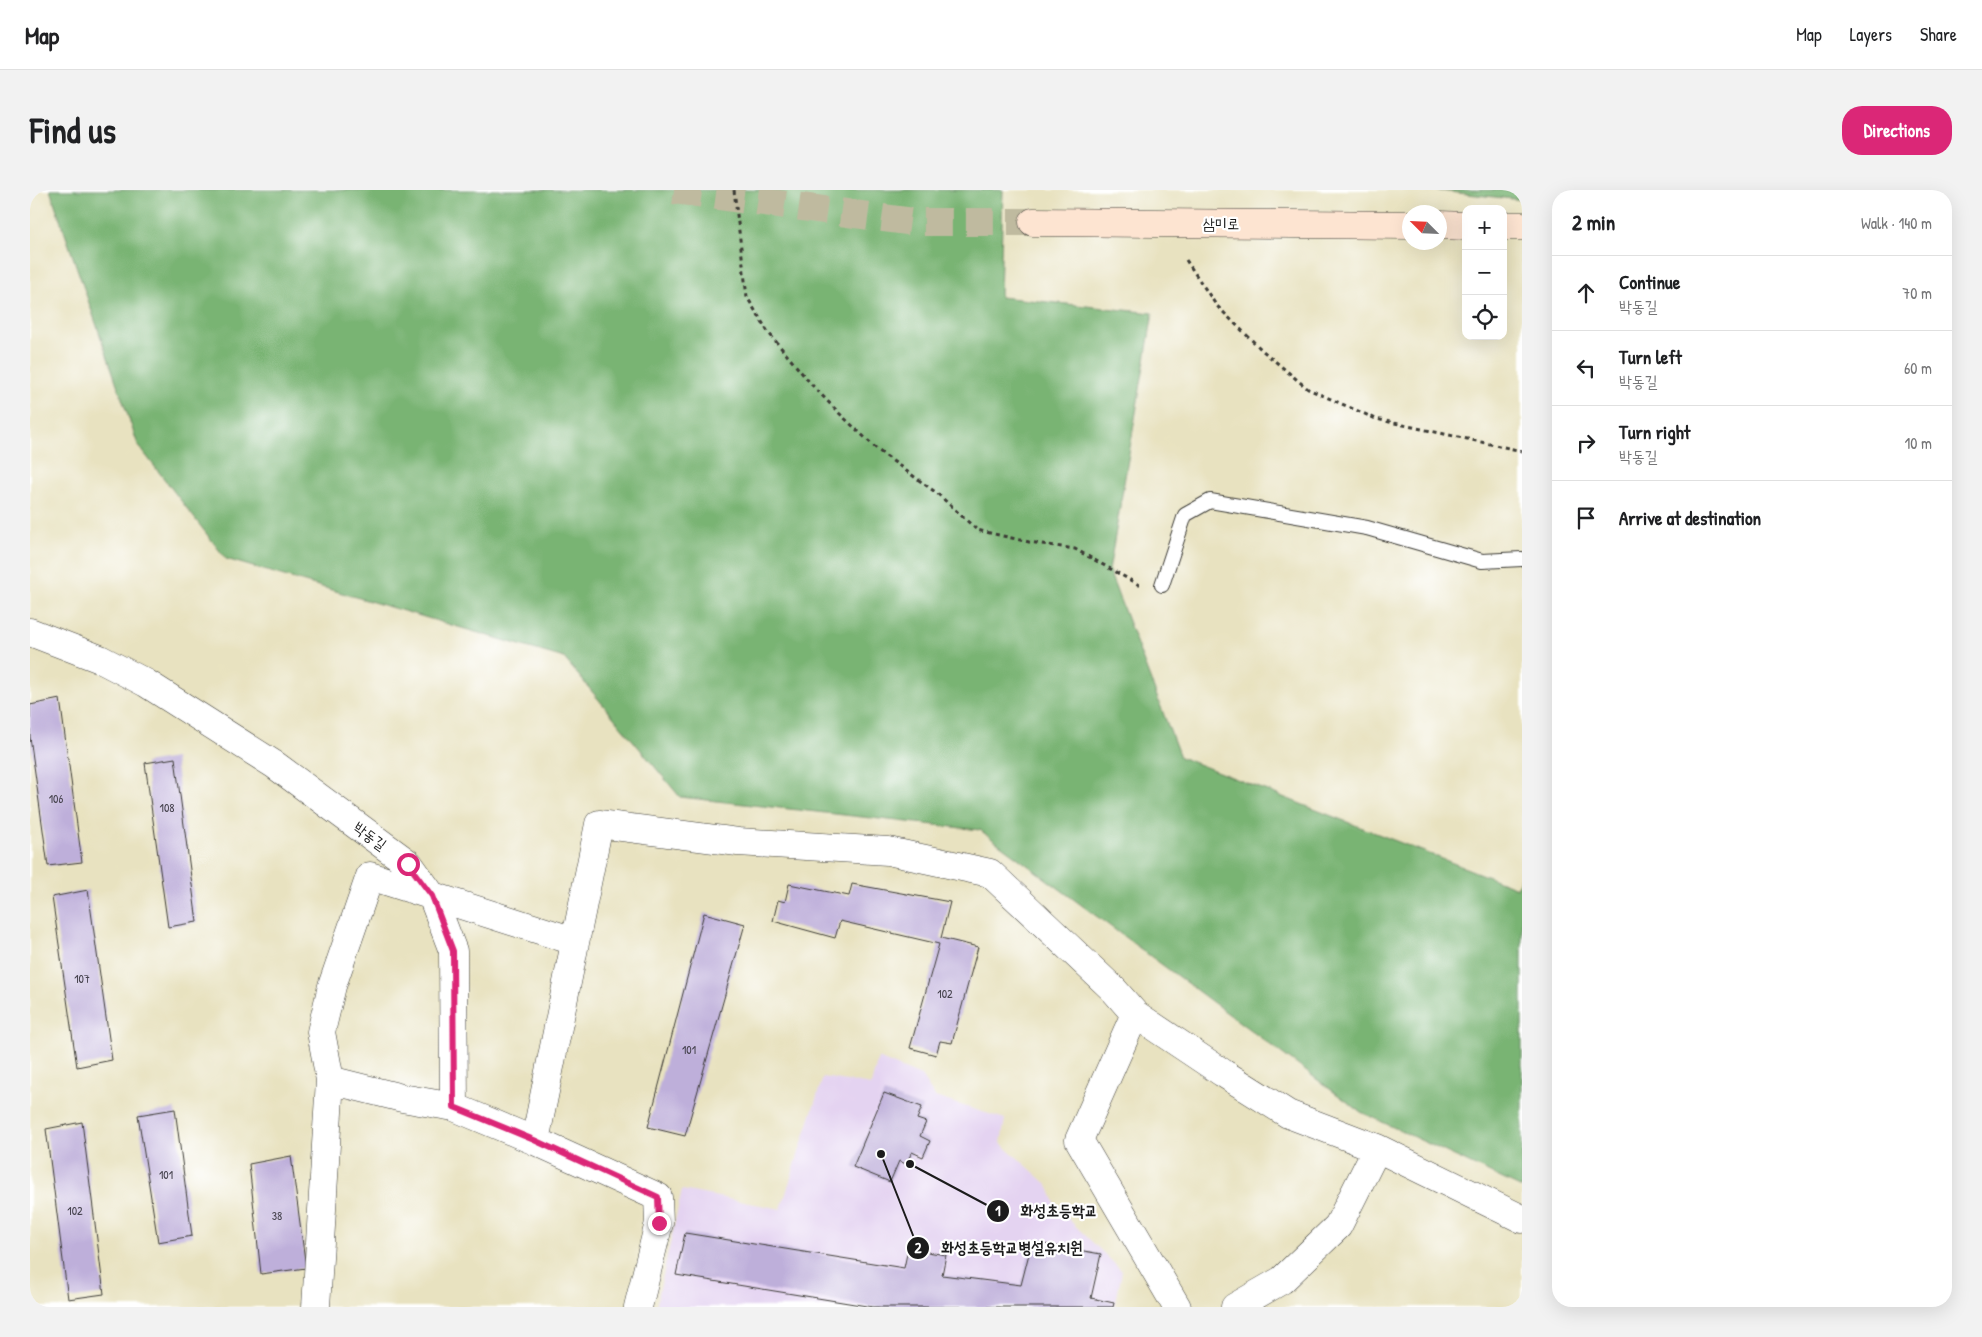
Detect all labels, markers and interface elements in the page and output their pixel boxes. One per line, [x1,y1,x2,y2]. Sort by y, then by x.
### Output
text: Map [25,19,59,51]
text: Map [1796,22,1822,47]
text: Layers [1850,22,1892,47]
text: Share [1920,22,1957,47]
button: Directions [1842,106,1952,155]
text: Find us [30,107,116,154]
north arrow [1402,205,1447,250]
map controls [1462,205,1507,340]
button: + [1462,205,1507,250]
text: 2 min [1572,208,1615,237]
text: Walk · 140 m [1861,212,1932,234]
street label: 삼미로 [1203,213,1239,234]
button: − [1462,250,1507,295]
text: Continue [1619,269,1680,295]
icon: ahead [1572,279,1600,307]
text: 70 m [1902,282,1932,304]
button: locate [1462,295,1507,340]
text: 박동길 [1619,295,1658,317]
text: Turn left [1619,344,1682,370]
icon: left [1572,354,1600,382]
text: 60 m [1904,357,1932,379]
text: 박동길 [1619,370,1658,392]
text: Turn right [1619,419,1690,445]
icon: right [1572,429,1600,457]
text: 10 m [1904,432,1932,454]
text: 박동길 [1619,445,1658,467]
icon: arrive [1572,504,1600,532]
text: Arrive at destination [1619,505,1761,531]
house number: 106 [49,790,63,807]
house number: 108 [160,799,174,816]
street label: 박동길 [349,816,391,855]
route start [397,853,420,876]
house number: 107 [74,970,90,987]
house number: 102 [937,985,953,1002]
house number: 101 [682,1041,696,1058]
house number: 101 [159,1166,173,1183]
callout: 화성초등학교 [986,1195,1108,1226]
text: 화성초등학교 [1020,1199,1098,1221]
text: 1 [995,1200,1001,1221]
house number: 102 [67,1202,83,1219]
house number: 38 [272,1207,282,1224]
route end [648,1212,671,1235]
callout: 화성초등학교병설유치원 [906,1232,1093,1263]
text: 화성초등학교병설유치원 [941,1236,1083,1258]
text: 2 [914,1237,922,1258]

